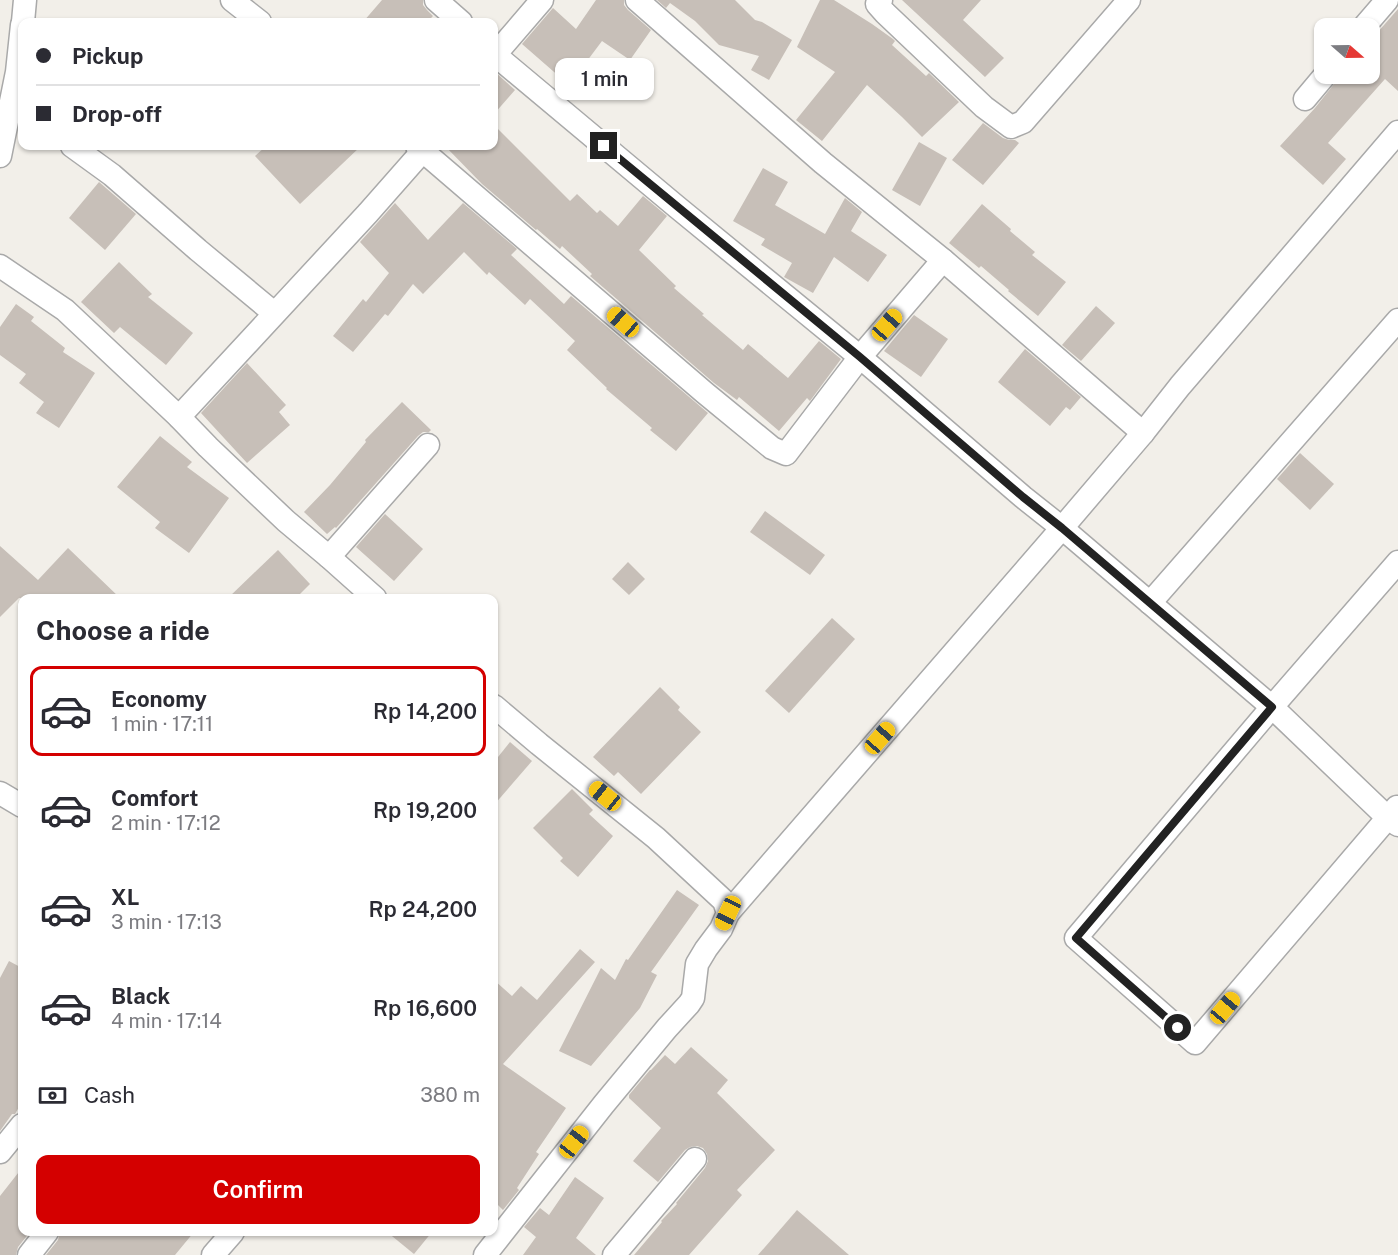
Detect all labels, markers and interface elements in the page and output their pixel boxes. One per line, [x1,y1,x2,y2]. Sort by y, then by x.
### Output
north arrow [1314,18,1380,84]
map controls [1314,18,1380,84]
text: Pickup [72,43,143,69]
callout: 1 min [554,59,654,101]
text: 1 min [581,67,628,91]
text: Drop-off [72,101,162,127]
route end [590,132,617,159]
car [604,303,642,341]
car [868,306,906,344]
text: Choose a ride [36,614,210,646]
icon: car [39,684,93,738]
text: Economy [111,686,207,712]
text: Rp 14,200 [373,698,477,724]
text: 1 min · 17:11 [111,712,213,736]
car [861,719,899,757]
car [585,778,625,814]
icon: car [39,783,93,837]
text: Comfort [111,785,198,811]
text: Rp 19,200 [373,797,477,823]
text: 2 min · 17:12 [111,811,221,835]
icon: car [39,882,93,936]
text: XL [111,884,139,910]
car [712,893,744,933]
text: Rp 24,200 [369,896,477,922]
text: 3 min · 17:13 [111,910,222,934]
icon: car [39,981,93,1035]
text: Black [111,983,170,1009]
car [1207,988,1243,1028]
text: Rp 16,600 [373,995,477,1021]
text: 4 min · 17:14 [111,1009,222,1033]
route start [1164,1014,1191,1041]
icon: cash [36,1079,69,1112]
text: Cash [84,1082,135,1108]
text: 380 m [420,1083,480,1107]
car [556,1122,592,1162]
button: Confirm [36,1155,480,1224]

